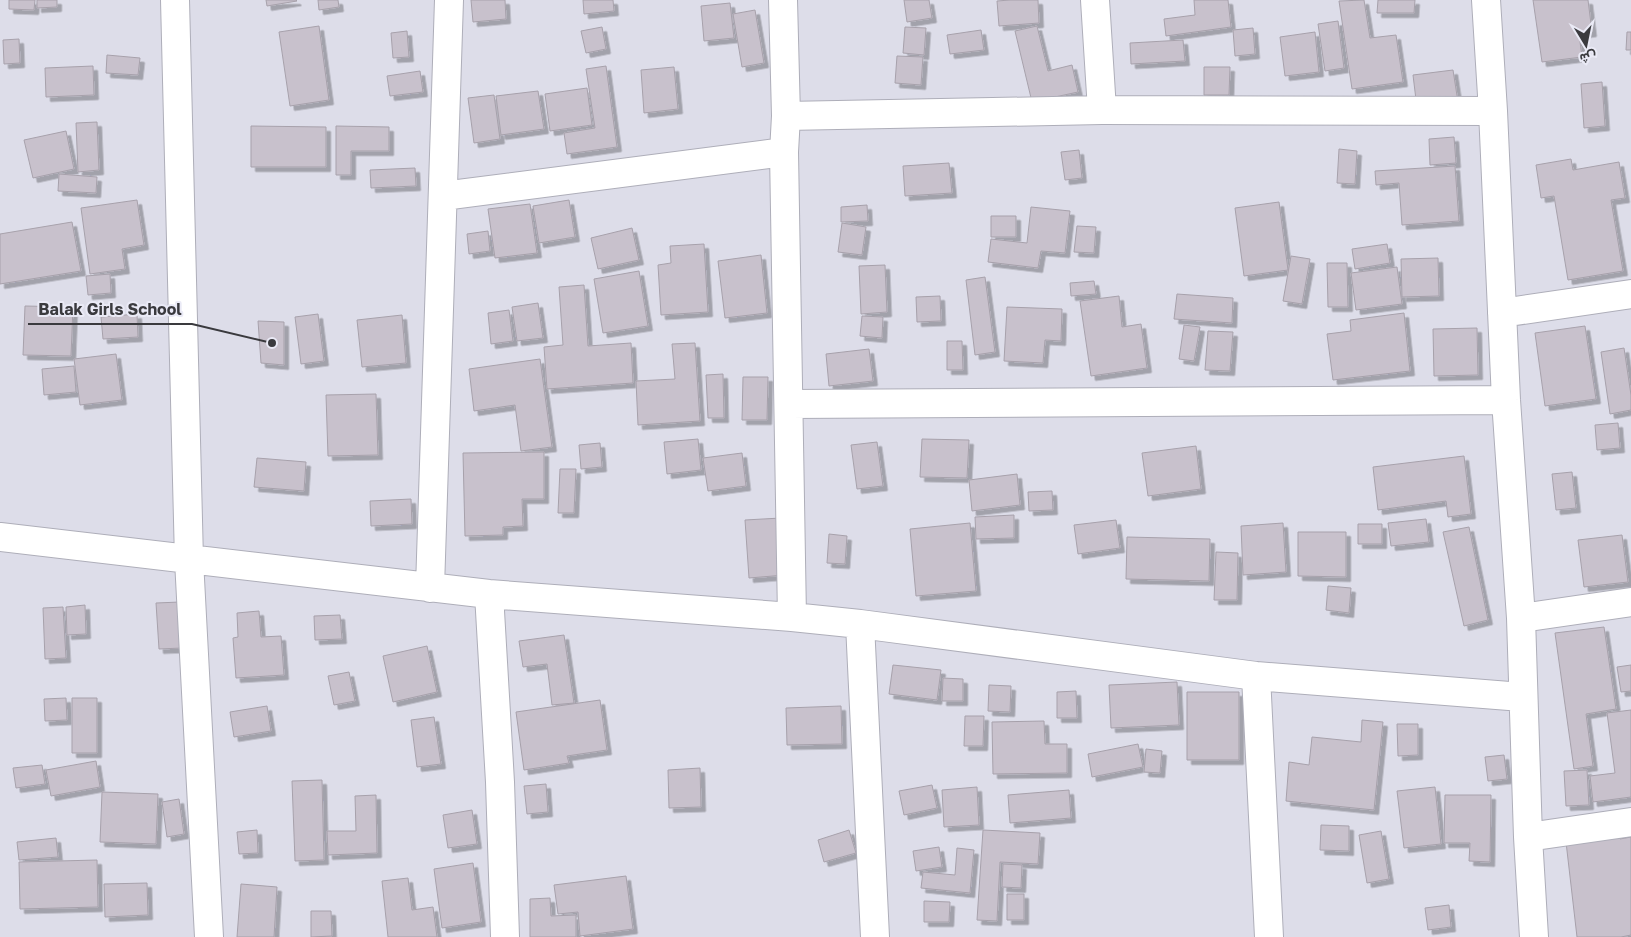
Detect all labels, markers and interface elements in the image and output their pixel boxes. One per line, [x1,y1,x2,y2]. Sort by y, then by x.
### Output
north arrow [1561,20,1611,70]
text: ش [1578,47,1598,68]
callout: Balak Girls School [28,293,192,324]
text: Balak Girls School [38,299,182,319]

